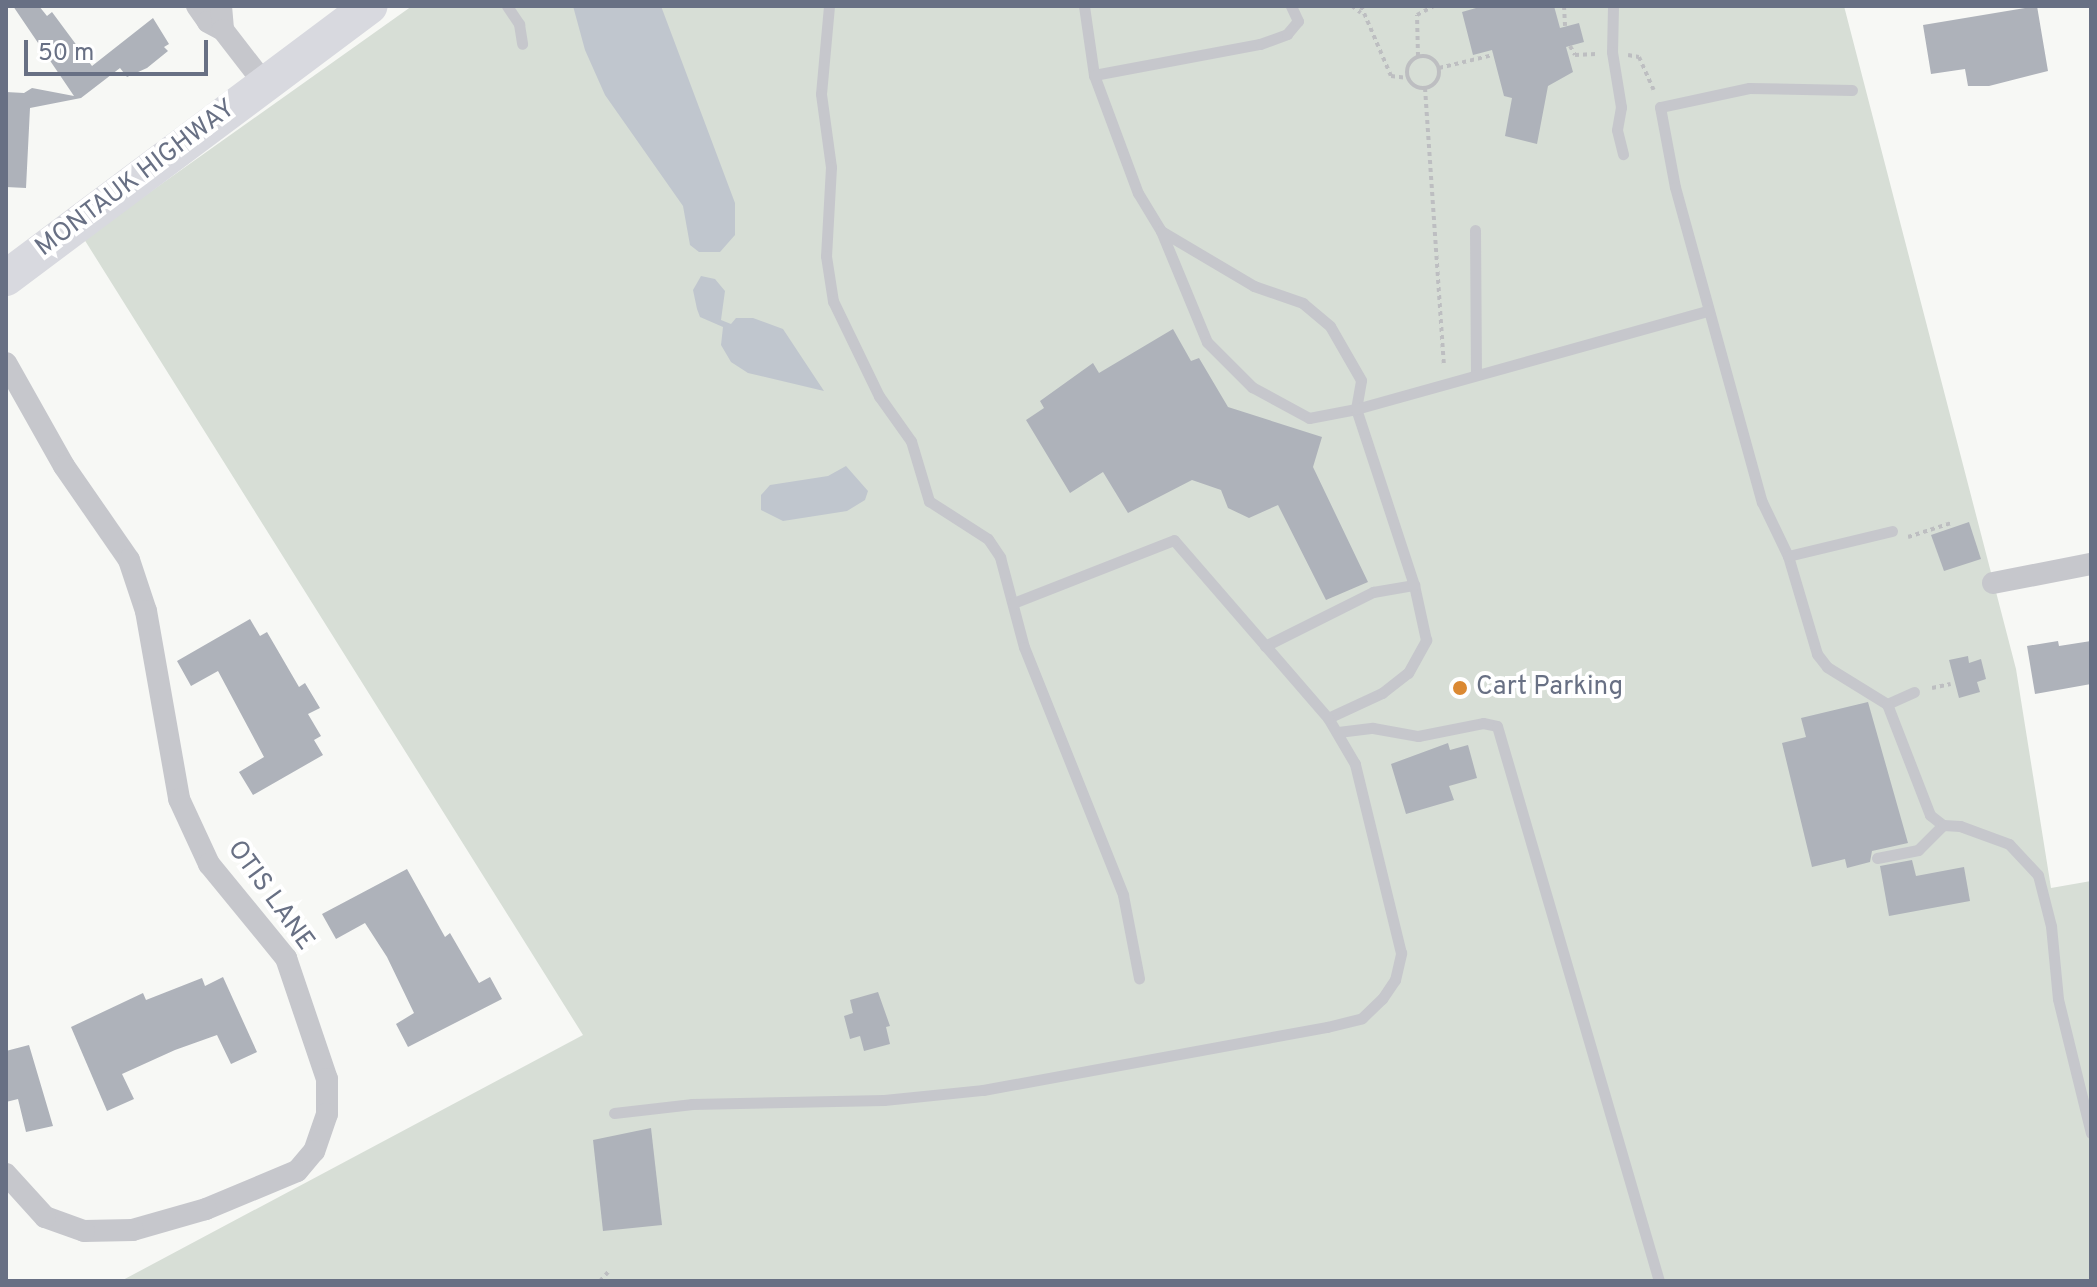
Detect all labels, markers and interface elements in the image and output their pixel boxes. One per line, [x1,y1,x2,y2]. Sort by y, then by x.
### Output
scale bar [28,24,212,74]
text: 50 m [38,39,94,69]
street label: MONTAUK HIGHWAY [30,94,242,264]
place label: Cart Parking [1476,672,1623,704]
marker: Cart Parking [1451,679,1469,697]
street label: OTIS LANE [220,835,320,957]

